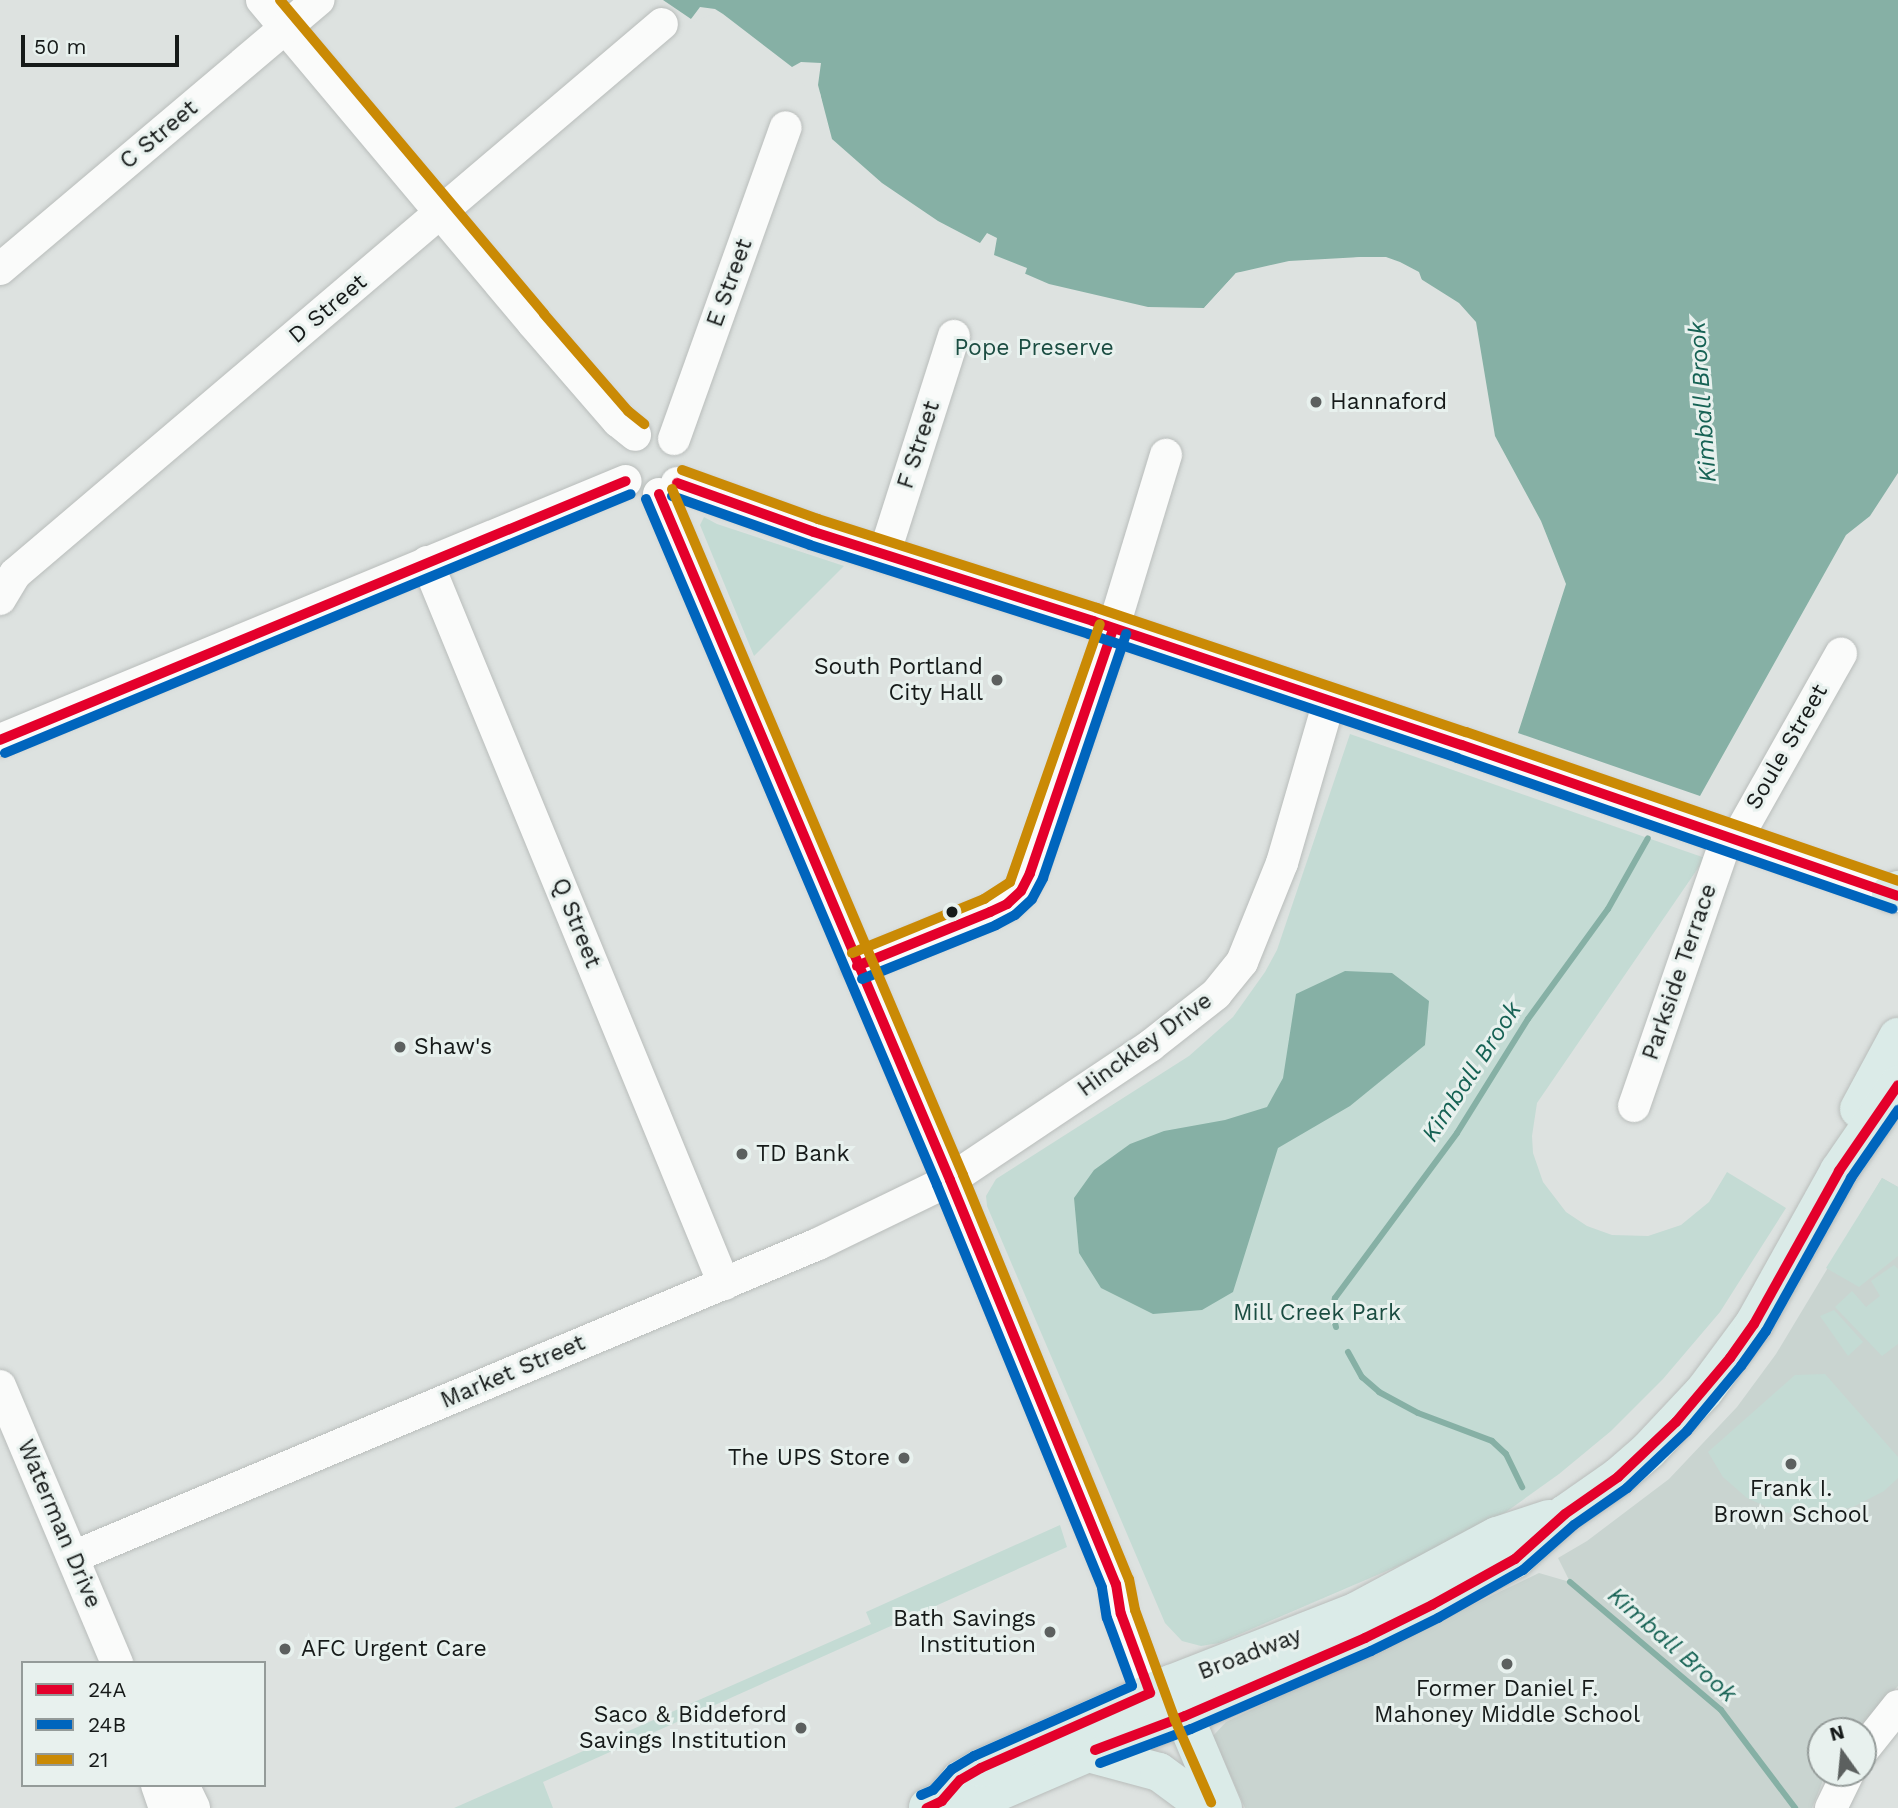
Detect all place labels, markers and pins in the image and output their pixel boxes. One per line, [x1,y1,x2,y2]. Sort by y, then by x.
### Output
place label: Hannaford [1330,388,1447,416]
marker: Hannaford [1308,394,1324,410]
place label: South Portland City Hall [814,653,983,707]
marker: South Portland City Hall [989,672,1005,688]
unlabelled marker [945,905,959,919]
place label: Shaw's [414,1033,492,1061]
marker: Shaw's [392,1039,408,1055]
place label: TD Bank [756,1140,850,1168]
marker: TD Bank [734,1146,750,1162]
place label: The UPS Store [728,1444,890,1472]
marker: The UPS Store [896,1450,912,1466]
marker: Frank I. Brown School [1783,1456,1799,1472]
place label: Frank I. Brown School [1713,1475,1869,1529]
place label: Bath Savings Institution [893,1605,1036,1659]
marker: Bath Savings Institution [1042,1624,1058,1640]
place label: AFC Urgent Care [301,1635,487,1663]
marker: AFC Urgent Care [275,1639,295,1659]
marker: Former Daniel F. Mahoney Middle School [1499,1656,1515,1672]
place label: Former Daniel F. Mahoney Middle School [1374,1675,1640,1729]
place label: Saco & Biddeford Savings Institution [579,1701,787,1755]
marker: Saco & Biddeford Savings Institution [793,1720,809,1736]

